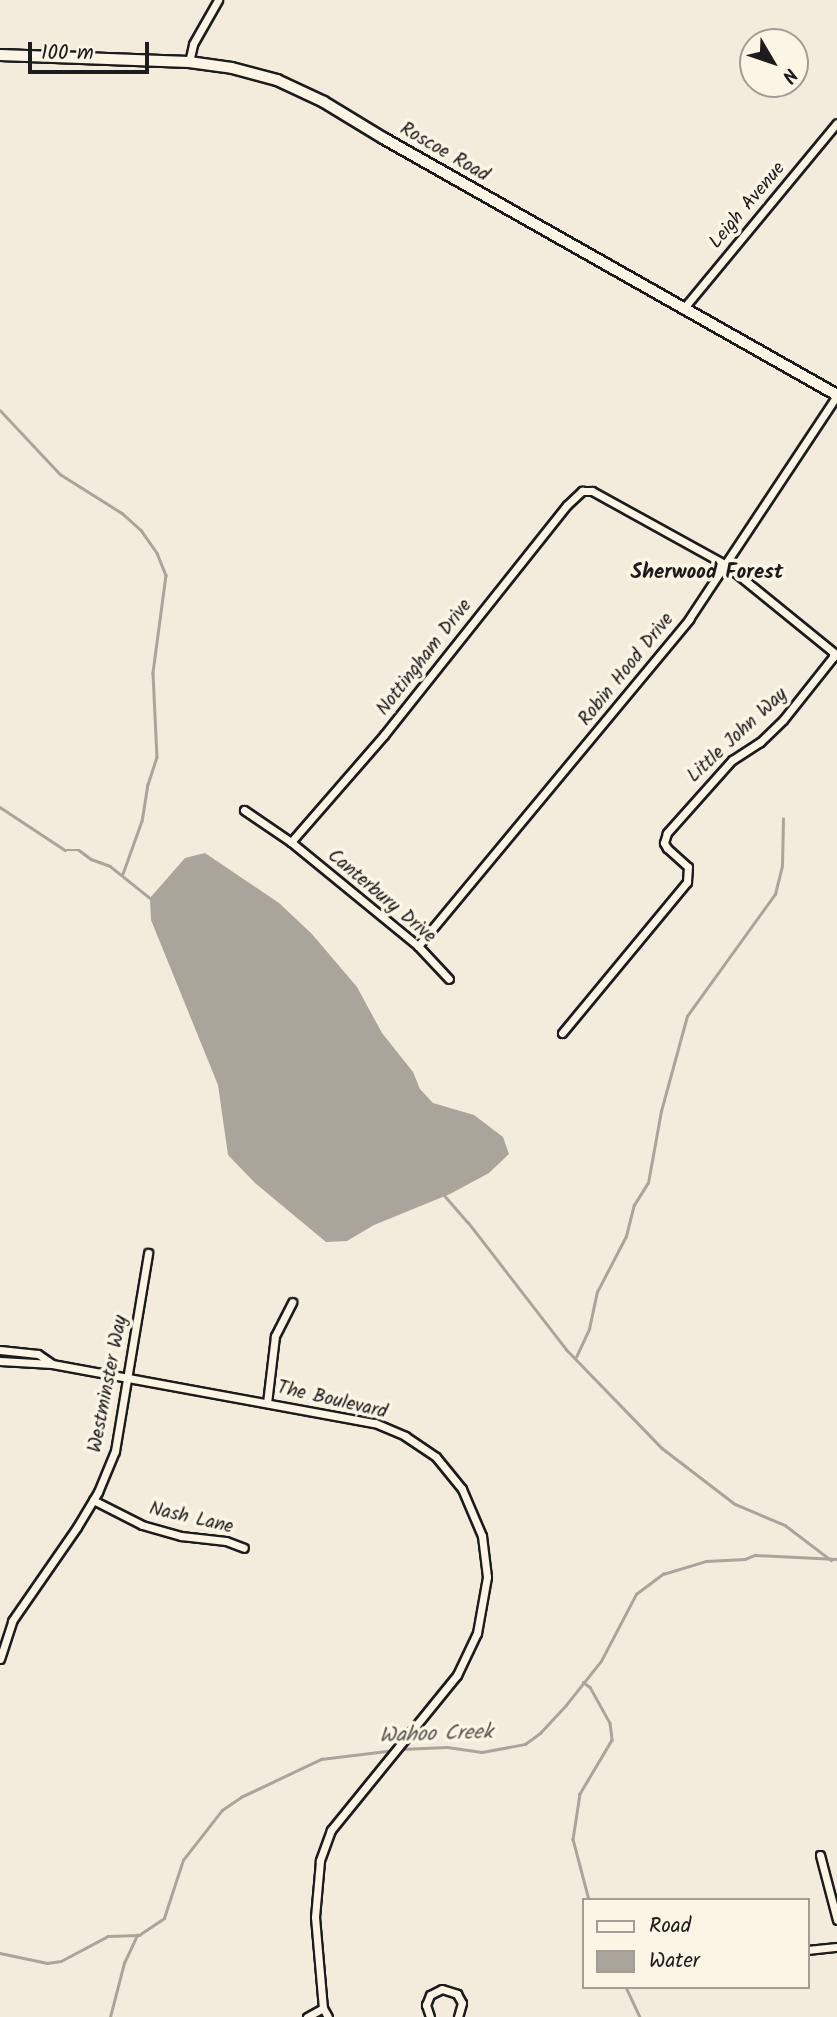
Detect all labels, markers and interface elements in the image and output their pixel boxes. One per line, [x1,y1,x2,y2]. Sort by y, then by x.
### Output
scale bar [32,28,152,72]
north arrow [739,28,809,98]
text: 100 m [41,37,94,70]
text: N [773,61,804,89]
street label: Roscoe Road [395,118,493,188]
street label: Leigh Avenue [705,158,791,254]
district label: Sherwood Forest [631,560,783,586]
street label: Nottingham Drive [373,595,477,721]
street label: Robin Hood Drive [575,609,679,731]
street label: Little John Way [683,684,793,788]
street label: Canterbury Drive [322,845,440,949]
street label: Westminster Way [85,1313,133,1455]
street label: The Boulevard [275,1377,389,1425]
street label: Nash Lane [147,1498,235,1540]
water label: Wahoo Creek [379,1720,493,1750]
legend [582,1898,809,1989]
text: Road [649,1910,691,1943]
text: Water [649,1945,700,1978]

